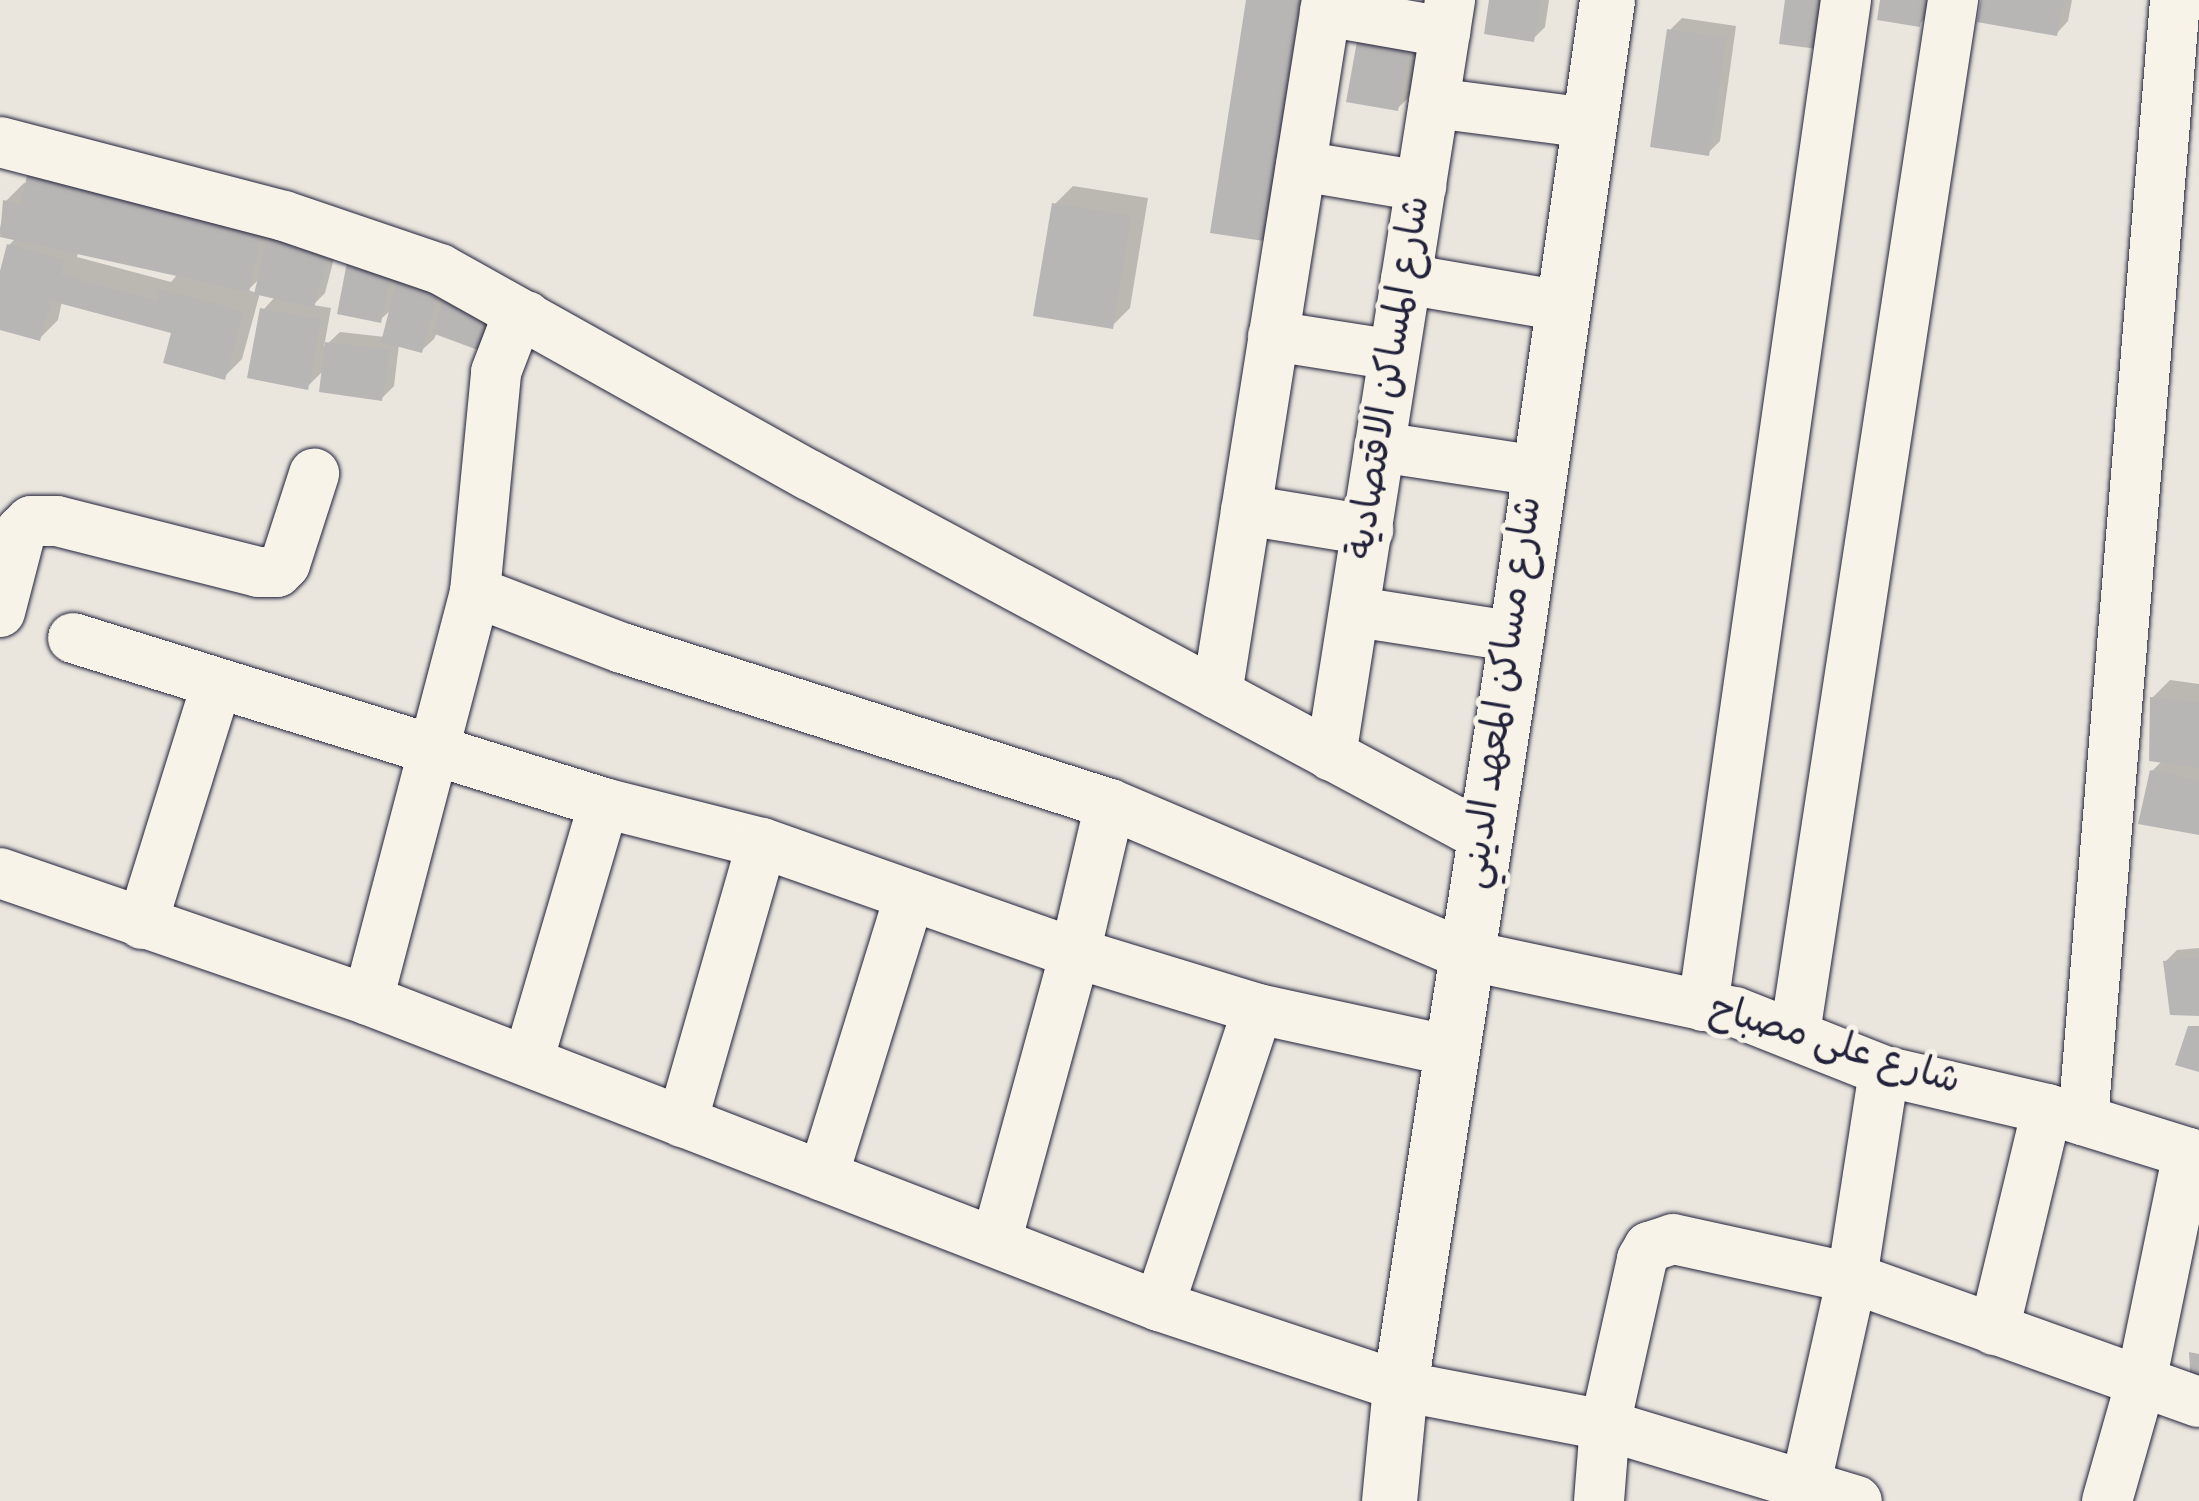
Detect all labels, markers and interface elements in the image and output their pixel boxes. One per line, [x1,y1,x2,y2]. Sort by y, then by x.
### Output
street label: شارع المساكن الاقتصادية [1341,193,1443,563]
street label: شارع مساكن المعهد الديني [1455,494,1555,892]
street label: شارع على مصباح [1703,988,1965,1108]

